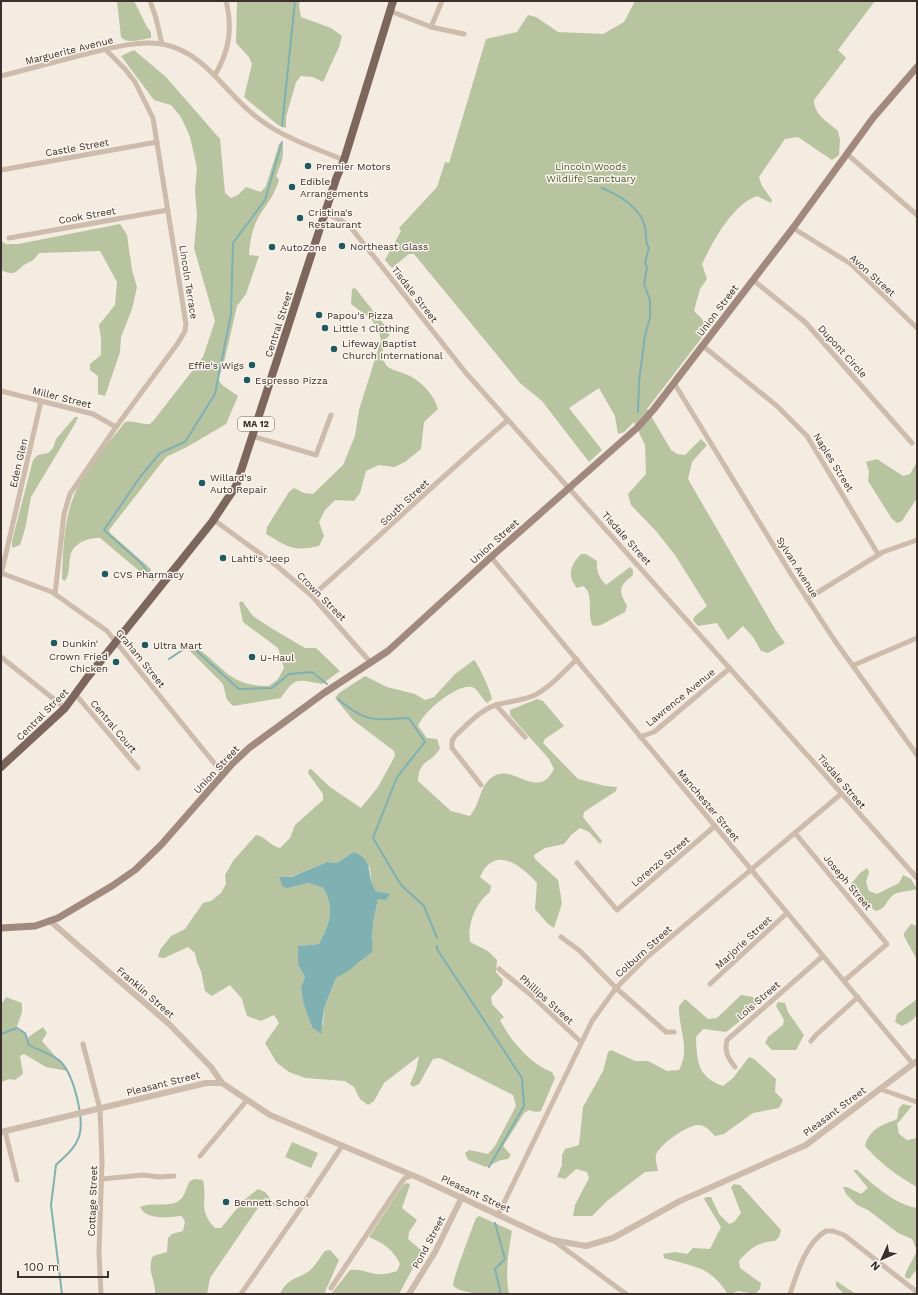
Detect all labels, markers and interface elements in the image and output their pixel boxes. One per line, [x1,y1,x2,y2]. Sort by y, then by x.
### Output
street label: Marguerite Avenue [24,34,114,67]
street label: Castle Street [44,136,111,158]
marker: Premier Motors [303,161,313,171]
place label: Premier Motors [316,161,391,172]
park label: Lincoln Woods Wildlife Sanctuary [546,161,636,184]
place label: Edible Arrangements [300,176,368,199]
marker: Edible Arrangements [287,182,297,192]
street label: Cook Street [58,205,117,226]
place label: Cristina's Restaurant [308,207,362,230]
marker: Cristina's Restaurant [295,213,305,223]
marker: Northeast Glass [337,241,347,251]
place label: Northeast Glass [350,241,428,252]
marker: AutoZone [267,242,277,252]
place label: AutoZone [280,242,327,253]
street label: Lincoln Terrace [177,244,200,320]
street label: Avon Street [848,252,898,299]
street label: Tisdale Street [389,264,440,325]
street label: Union Street [694,282,741,338]
street label: Central Street [263,289,295,359]
marker: Papou's Pizza [314,310,324,320]
place label: Papou's Pizza [327,310,394,321]
marker: Little 1 Clothing [320,323,330,333]
place label: Little 1 Clothing [333,323,410,334]
street label: Dupont Circle [816,323,869,380]
place label: Lifeway Baptist Church International [342,338,443,361]
marker: Lifeway Baptist Church International [329,344,339,354]
place label: Effie's Wigs [188,360,244,371]
marker: Effie's Wigs [247,360,257,370]
marker: Espresso Pizza [242,375,252,385]
place label: Espresso Pizza [255,375,328,386]
street label: Miller Street [31,385,93,410]
road number: MA 12 [238,417,274,431]
street label: Naples Street [811,431,856,494]
street label: Eden Glen [7,437,29,489]
place label: Willard's Auto Repair [210,472,267,495]
street label: South Street [378,476,432,528]
marker: Willard's Auto Repair [197,478,207,488]
street label: Tisdale Street [600,509,654,568]
street label: Union Street [468,516,521,566]
street label: Sylvan Avenue [775,535,821,600]
marker: Lahti's Jeep [218,553,228,563]
place label: Lahti's Jeep [231,553,290,564]
marker: CVS Pharmacy [100,569,110,579]
place label: CVS Pharmacy [113,569,185,580]
street label: Crown Street [295,570,349,624]
street label: Graham Street [114,627,168,690]
marker: Dunkin' [49,638,59,648]
place label: Dunkin' [62,638,98,649]
marker: Ultra Mart [140,640,150,650]
place label: Ultra Mart [153,640,203,651]
place label: Crown Fried Chicken [49,651,108,674]
marker: U-Haul [247,652,257,662]
place label: U-Haul [260,652,294,663]
marker: Crown Fried Chicken [111,657,121,667]
street label: Lawrence Avenue [644,666,717,729]
street label: Central Street [14,686,71,743]
street label: Central Court [88,698,139,756]
street label: Union Street [191,742,242,796]
street label: Tisdale Street [815,752,869,811]
street label: Manchester Street [675,767,742,844]
street label: Lorenzo Street [629,833,692,889]
street label: Joseph Street [821,853,874,913]
street label: Marjorie Street [713,913,774,971]
street label: Colburn Street [613,923,674,980]
street label: Franklin Street [115,964,177,1021]
street label: Phillips Street [517,972,577,1027]
street label: Lois Street [735,978,783,1022]
street label: Pleasant Street [125,1069,202,1098]
street label: Pleasant Street [801,1084,868,1138]
street label: Cottage Street [86,1165,99,1237]
street label: Pleasant Street [439,1173,513,1215]
marker: Bennett School [221,1197,231,1207]
place label: Bennett School [234,1197,309,1208]
street label: Pond Street [410,1213,447,1270]
north arrow [862,1239,902,1279]
scale bar [18,1253,108,1279]
text: N [868,1258,883,1273]
text: 100 m [24,1260,59,1274]

